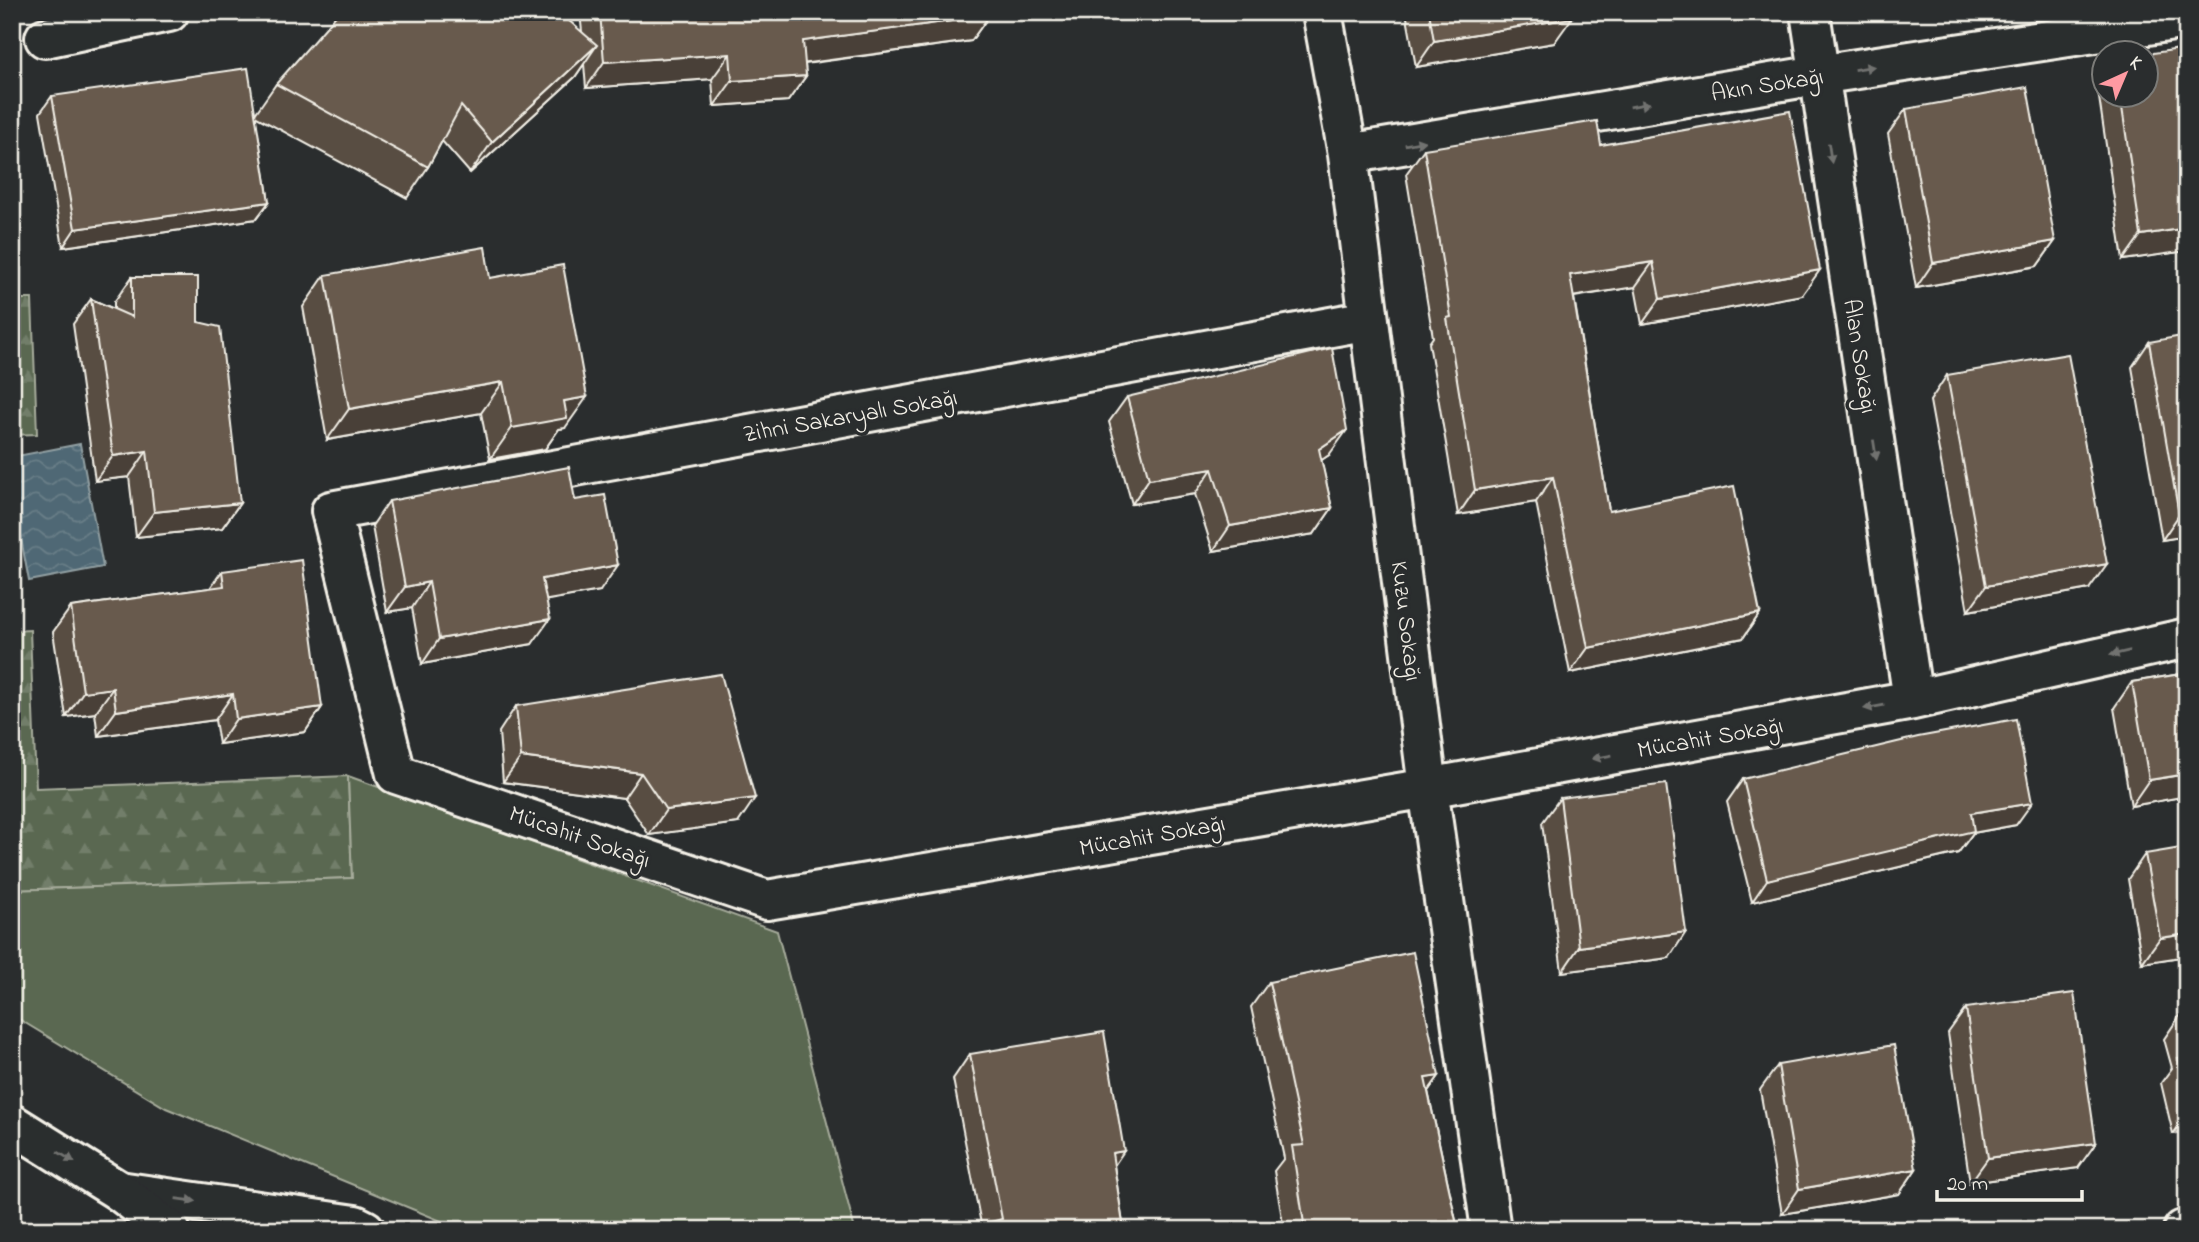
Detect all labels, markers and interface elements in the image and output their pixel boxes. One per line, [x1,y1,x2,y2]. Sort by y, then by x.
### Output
north arrow [2090,38,2160,108]
text: K [2122,51,2148,77]
street label: Akın Sokağı [1709,60,1826,113]
one-way arrow [1853,62,1875,73]
one-way arrow [1629,99,1651,110]
one-way arrow [1404,137,1426,148]
one-way arrow [1825,142,1836,164]
street label: Alan Sokağı [1832,297,1885,416]
street label: Zihni Sakaryalı Sokağı [740,381,961,455]
one-way arrow [1870,439,1881,461]
street label: Kuzu Sokağı [1380,559,1429,683]
one-way arrow [2109,648,2131,659]
one-way arrow [1863,702,1885,713]
street label: Mücahit Sokağı [1635,709,1786,769]
one-way arrow [1591,751,1613,762]
street label: Mücahit Sokağı [504,798,655,879]
street label: Mücahit Sokağı [1077,807,1228,867]
one-way arrow [56,1151,75,1164]
scale bar [1937,1158,2082,1202]
text: 20 m [1947,1170,1988,1200]
one-way arrow [175,1195,197,1206]

